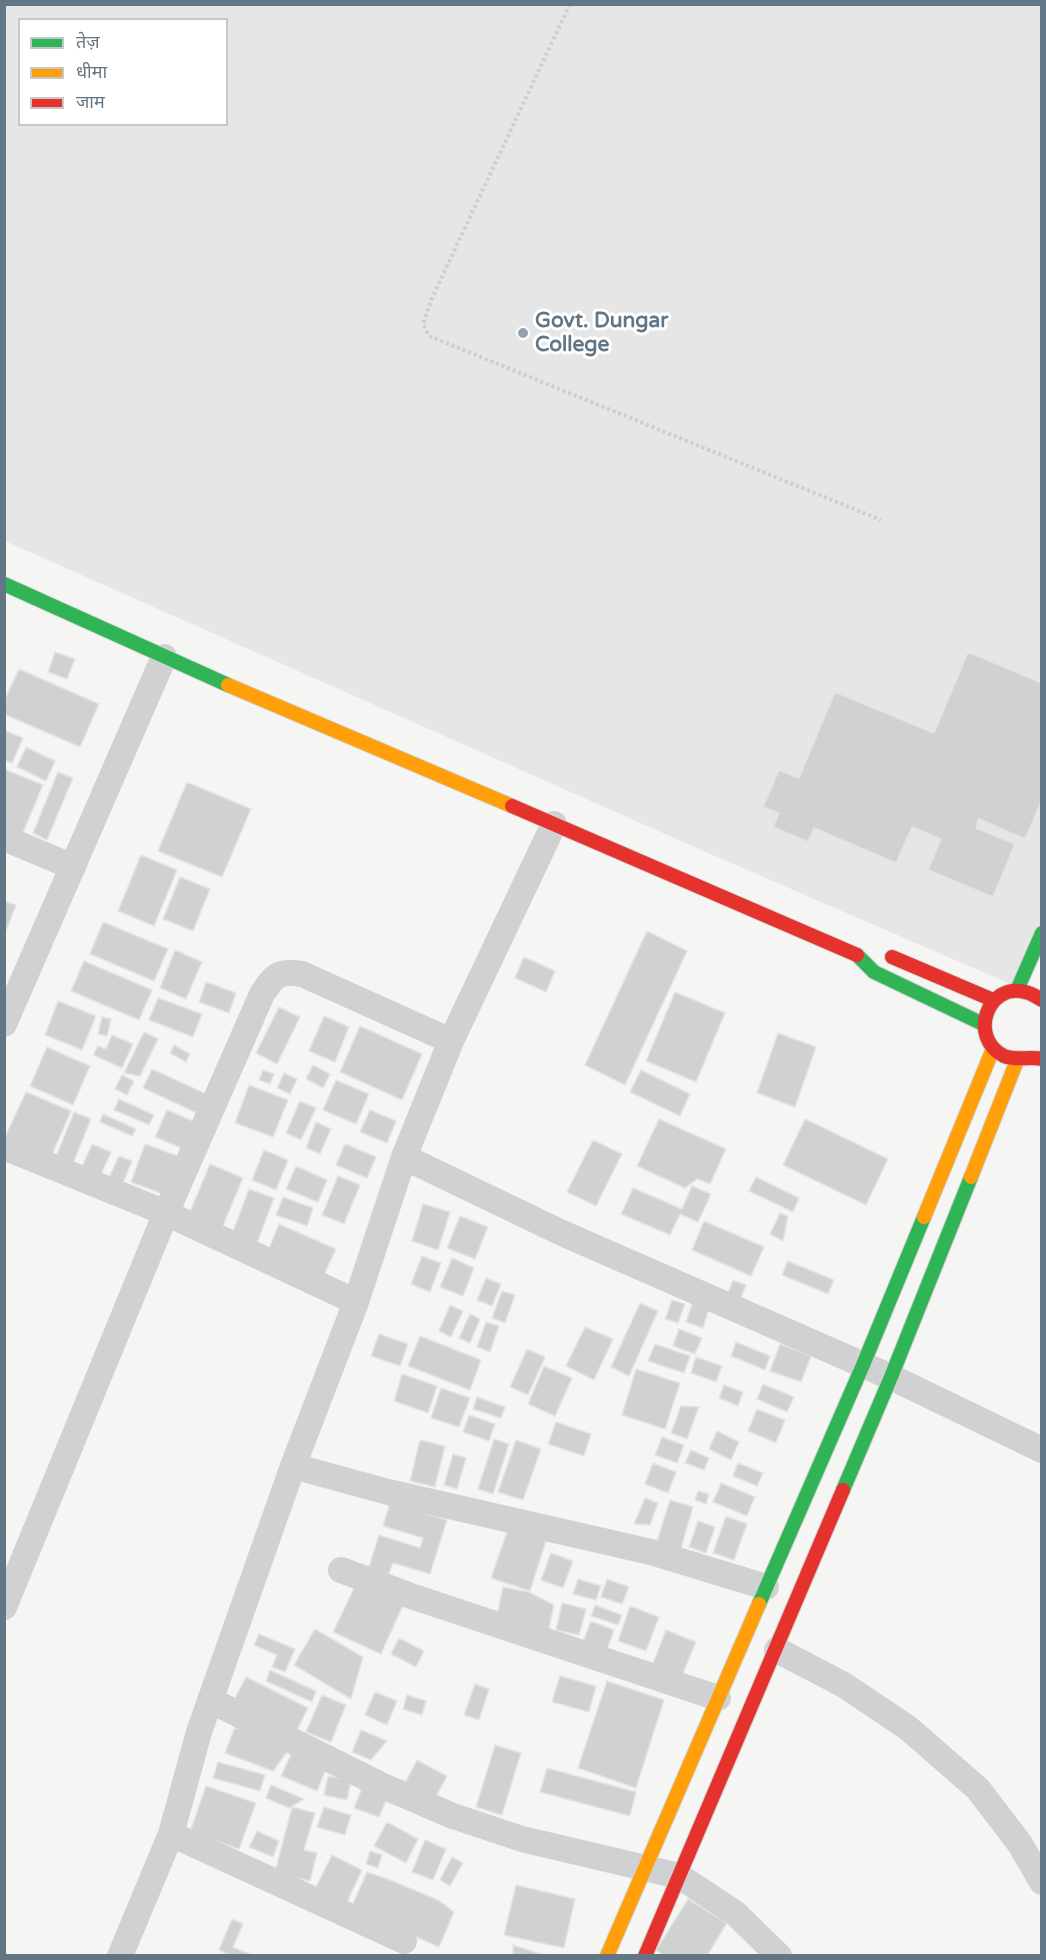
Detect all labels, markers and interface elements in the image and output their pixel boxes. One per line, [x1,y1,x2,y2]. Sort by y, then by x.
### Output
legend [18,18,228,126]
text: तेज़ [76,31,100,53]
text: धीमा [76,61,107,83]
text: जाम [76,91,105,113]
place label: Govt. Dungar College [535,308,668,358]
marker: Govt. Dungar College [516,326,530,340]

